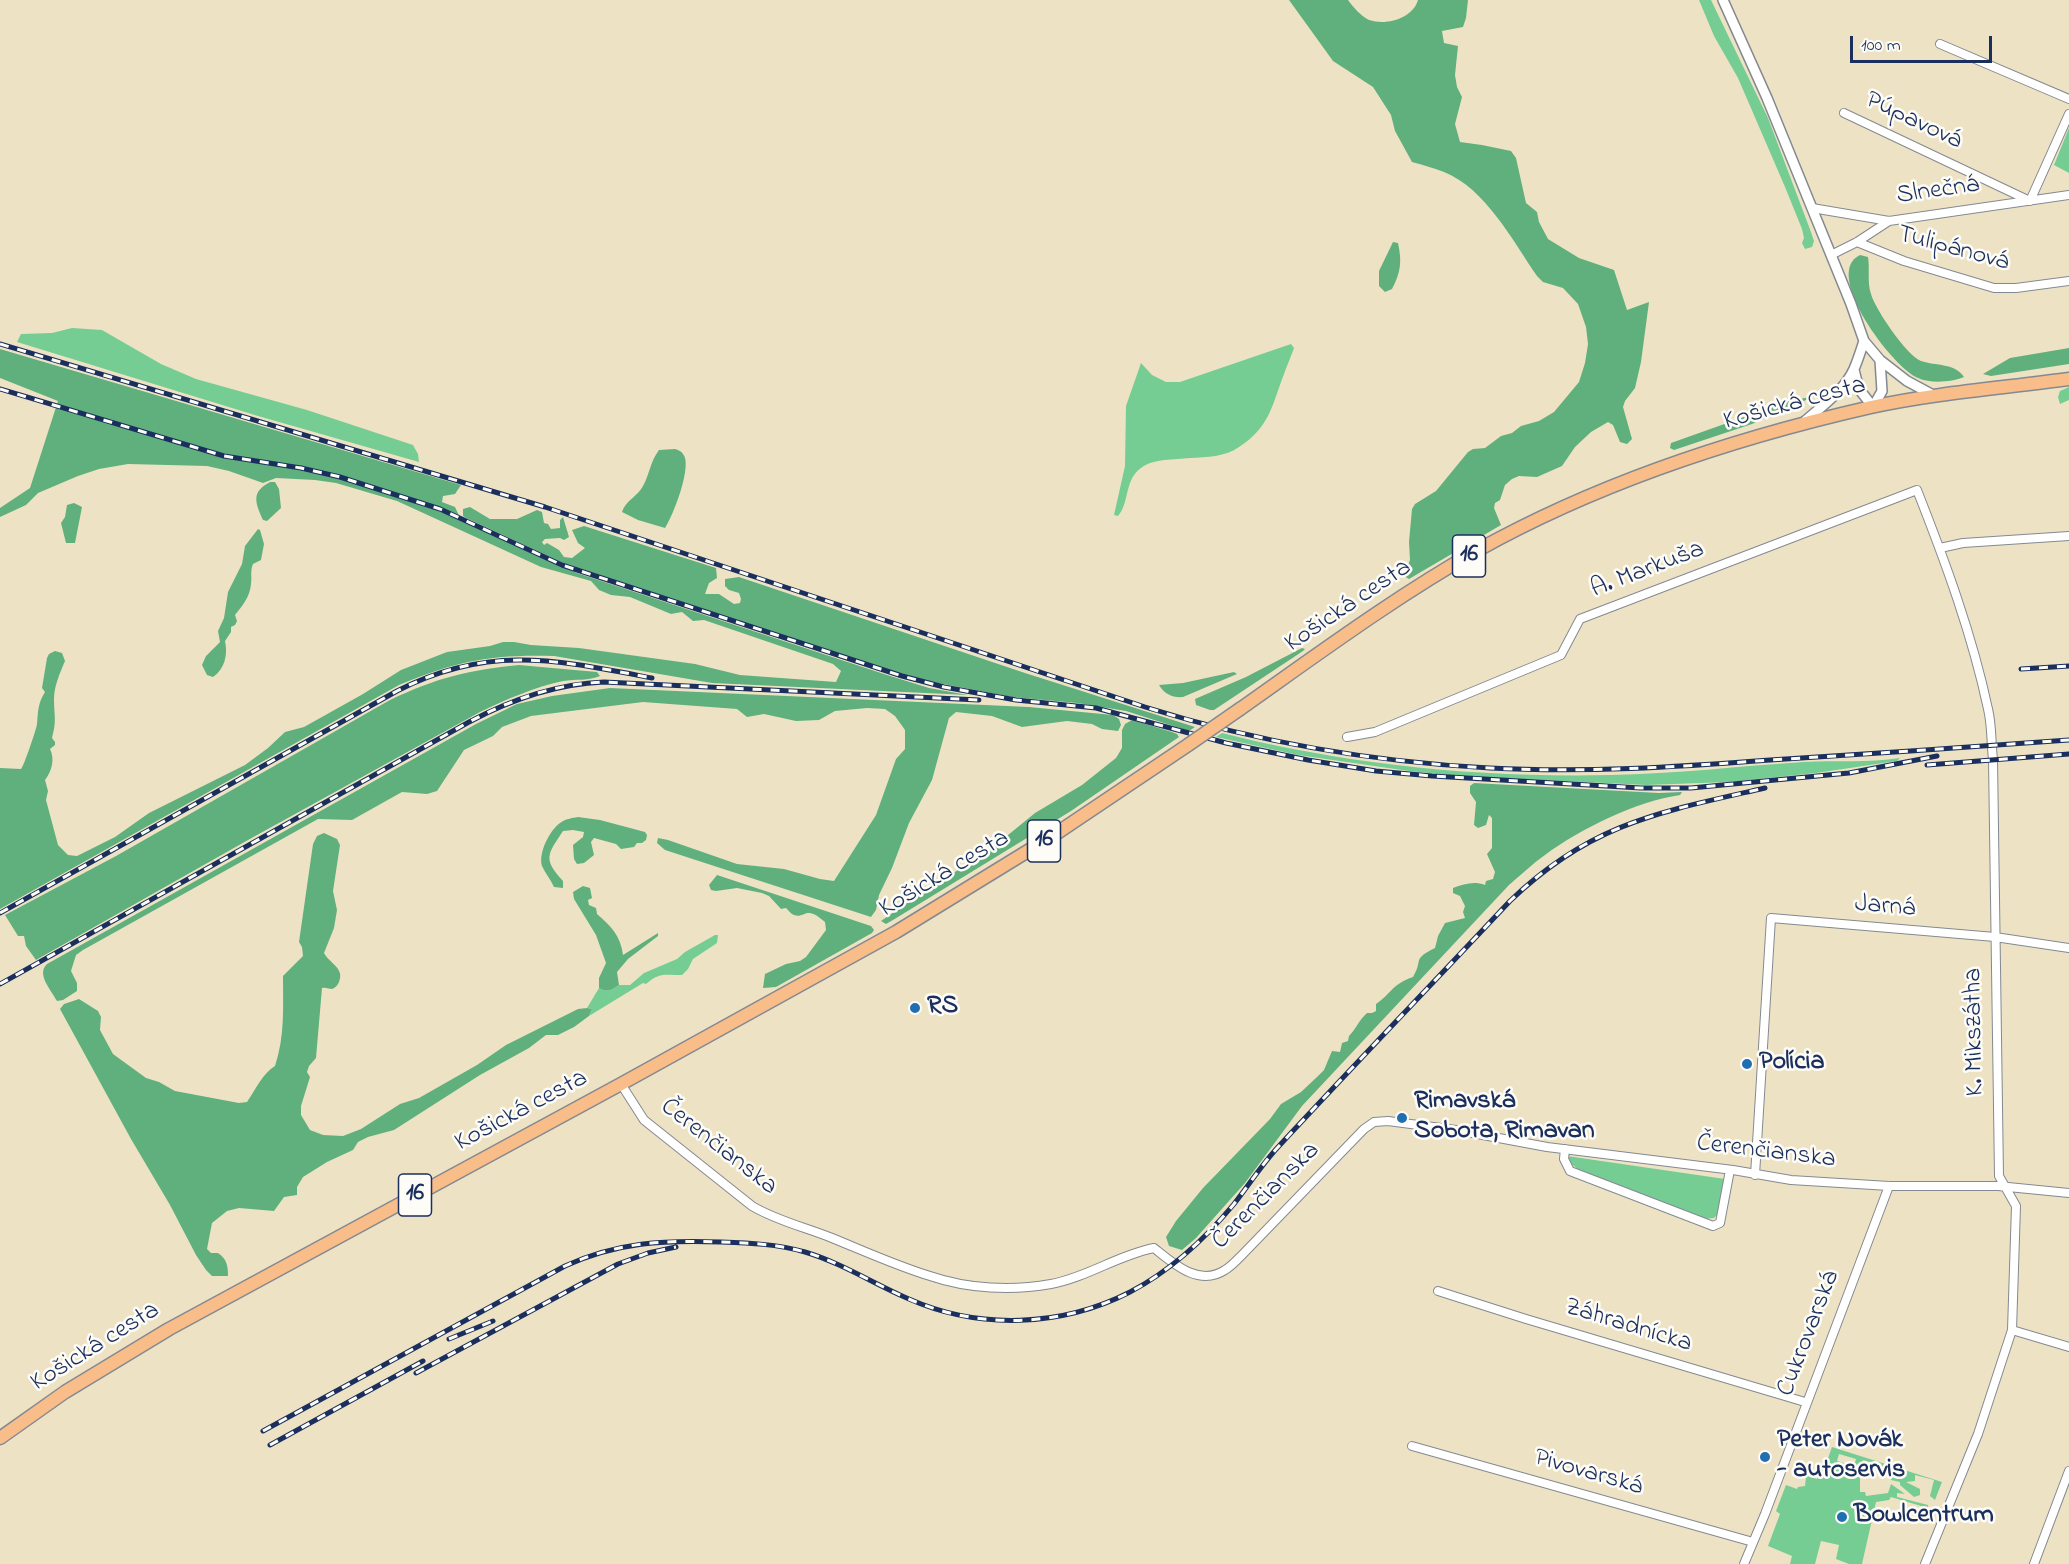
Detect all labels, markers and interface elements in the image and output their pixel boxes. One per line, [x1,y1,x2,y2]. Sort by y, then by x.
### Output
scale bar [1853,24,1996,62]
text: 100 m [1861,33,1901,59]
street label: Púpavová [1860,86,1966,158]
street label: Slnečná [1895,171,1981,213]
street label: Tulipánová [1894,220,2012,280]
street label: Košická cesta [1721,371,1869,439]
road number: 16 [1452,535,1486,577]
street label: A. Markuša [1587,535,1709,607]
street label: Košická cesta [1280,553,1418,661]
road number: 16 [1028,820,1060,862]
street label: Košická cesta [874,824,1016,926]
street label: Jarná [1853,890,1917,926]
street label: K. Mikszátha [1959,967,1993,1097]
place label: RS [927,992,958,1024]
marker: RS [908,1001,922,1015]
place label: Polícia [1759,1048,1825,1080]
marker: Polícia [1740,1057,1754,1071]
street label: Košická cesta [450,1064,594,1160]
place label: Rimavská Sobota, Rimavan [1414,1087,1595,1148]
street label: Čerenčianska [653,1093,783,1203]
marker: Rimavská Sobota, Rimavan [1395,1111,1409,1125]
street label: Čerenčianska [1695,1129,1837,1177]
street label: Čerenčianska [1206,1136,1328,1258]
road number: 16 [398,1174,432,1216]
street label: Cukrovarská [1772,1267,1848,1401]
street label: Záhradnícka [1561,1293,1695,1361]
street label: Košická cesta [26,1296,166,1400]
place label: Peter Novák - autoservis [1777,1426,1905,1488]
street label: Pivovarská [1530,1444,1646,1504]
marker: Peter Novák - autoservis [1758,1450,1772,1464]
place label: Bowlcentrum [1854,1501,1994,1533]
marker: Bowlcentrum [1835,1510,1849,1524]

